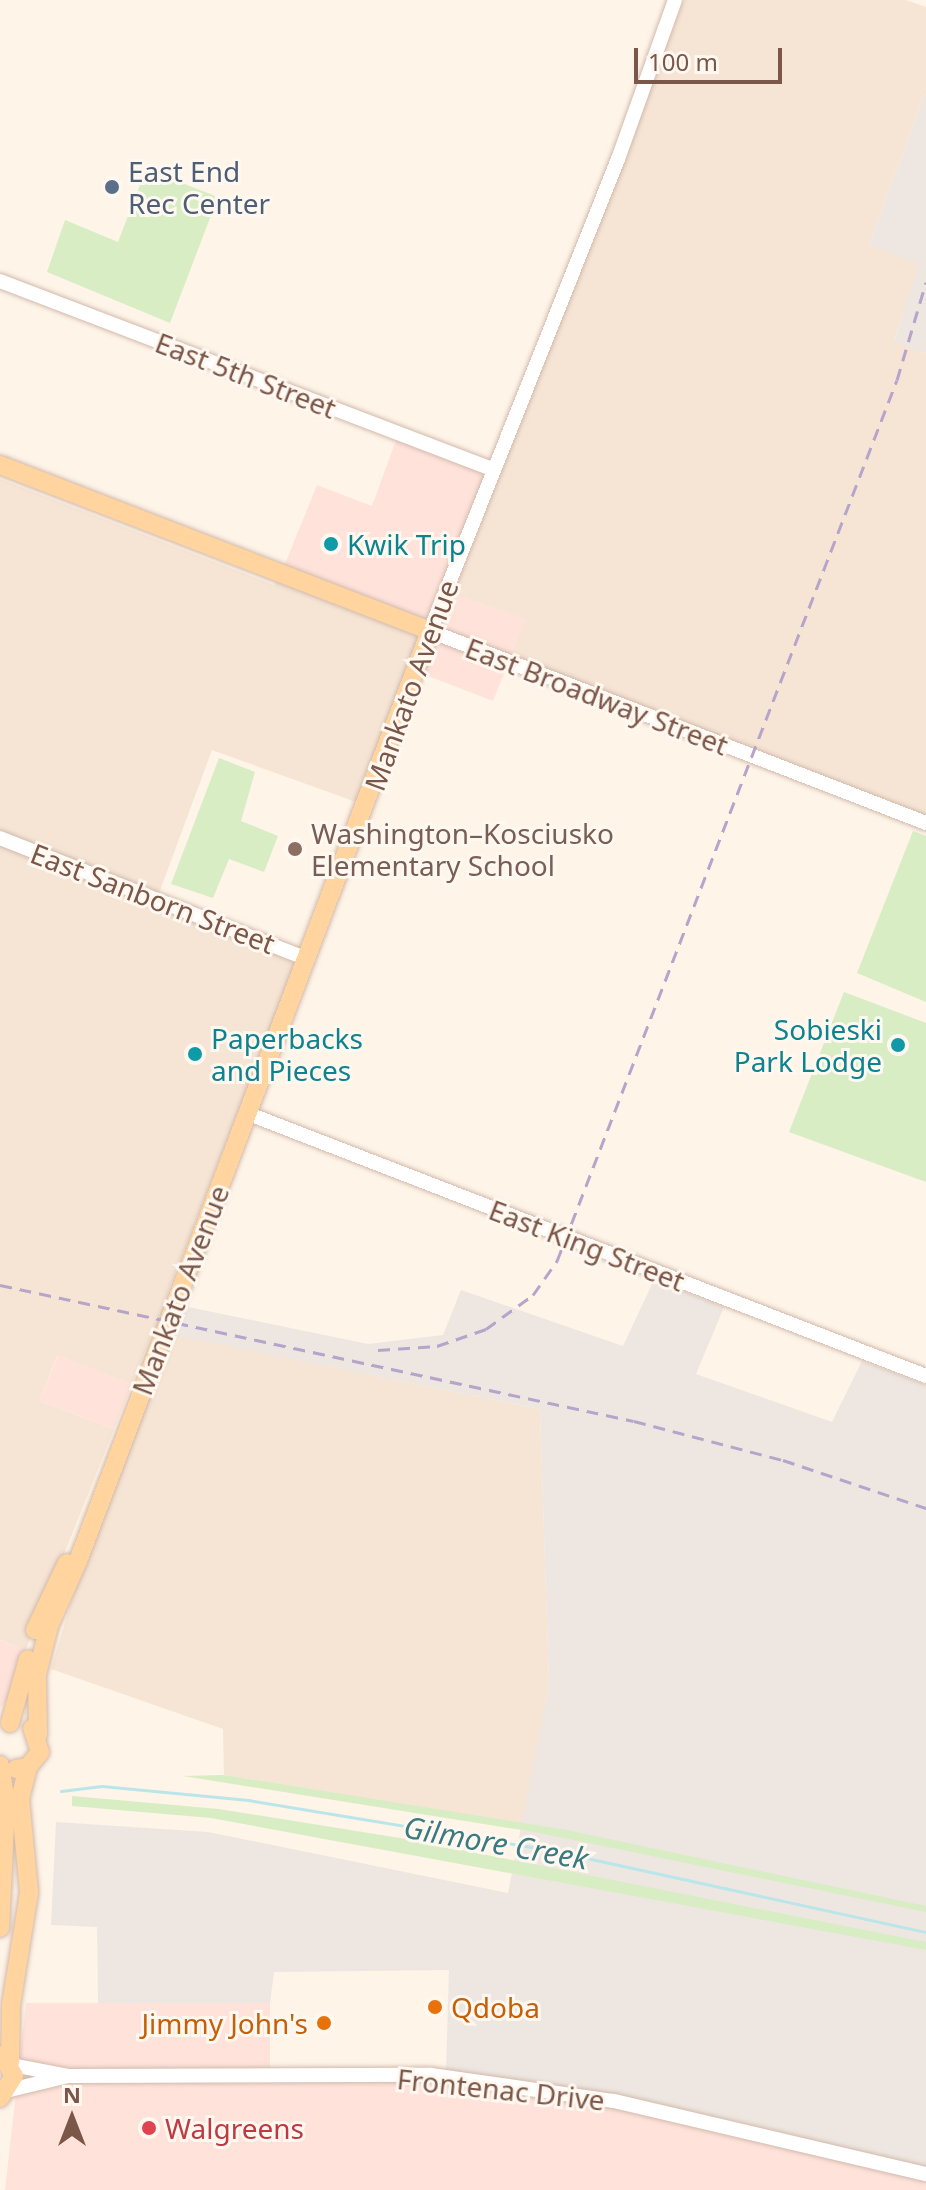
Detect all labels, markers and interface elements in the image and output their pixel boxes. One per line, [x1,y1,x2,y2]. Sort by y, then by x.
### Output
scale bar [638,32,786,82]
text: 100 m [648,45,718,78]
place label: East End Rec Center [128,154,270,220]
marker: East End Rec Center [103,178,121,196]
street label: East 5th Street [151,325,341,425]
place label: Kwik Trip [347,527,466,561]
marker: Kwik Trip [322,535,340,553]
street label: Mankato Avenue [357,575,465,795]
street label: East Broadway Street [461,630,733,762]
place label: Washington–Kosciusko Elementary School [311,816,614,882]
street label: East Sanborn Street [26,836,280,960]
marker: Washington–Kosciusko Elementary School [286,840,304,858]
place label: Sobieski Park Lodge [734,1012,882,1078]
place label: Paperbacks and Pieces [211,1021,363,1087]
marker: Sobieski Park Lodge [889,1036,907,1054]
marker: Paperbacks and Pieces [186,1045,204,1063]
street label: Mankato Avenue [125,1180,235,1400]
street label: East King Street [485,1192,689,1298]
water label: Gilmore Creek [401,1809,591,1877]
place label: Qdoba [451,1990,540,2024]
marker: Qdoba [426,1998,444,2016]
place label: Jimmy John's [141,2006,308,2040]
marker: Jimmy John's [315,2014,333,2032]
street label: Frontenac Drive [395,2061,607,2117]
north arrow [32,2078,112,2158]
text: N [63,2079,81,2109]
place label: Walgreens [165,2111,304,2145]
marker: Walgreens [140,2119,158,2137]

